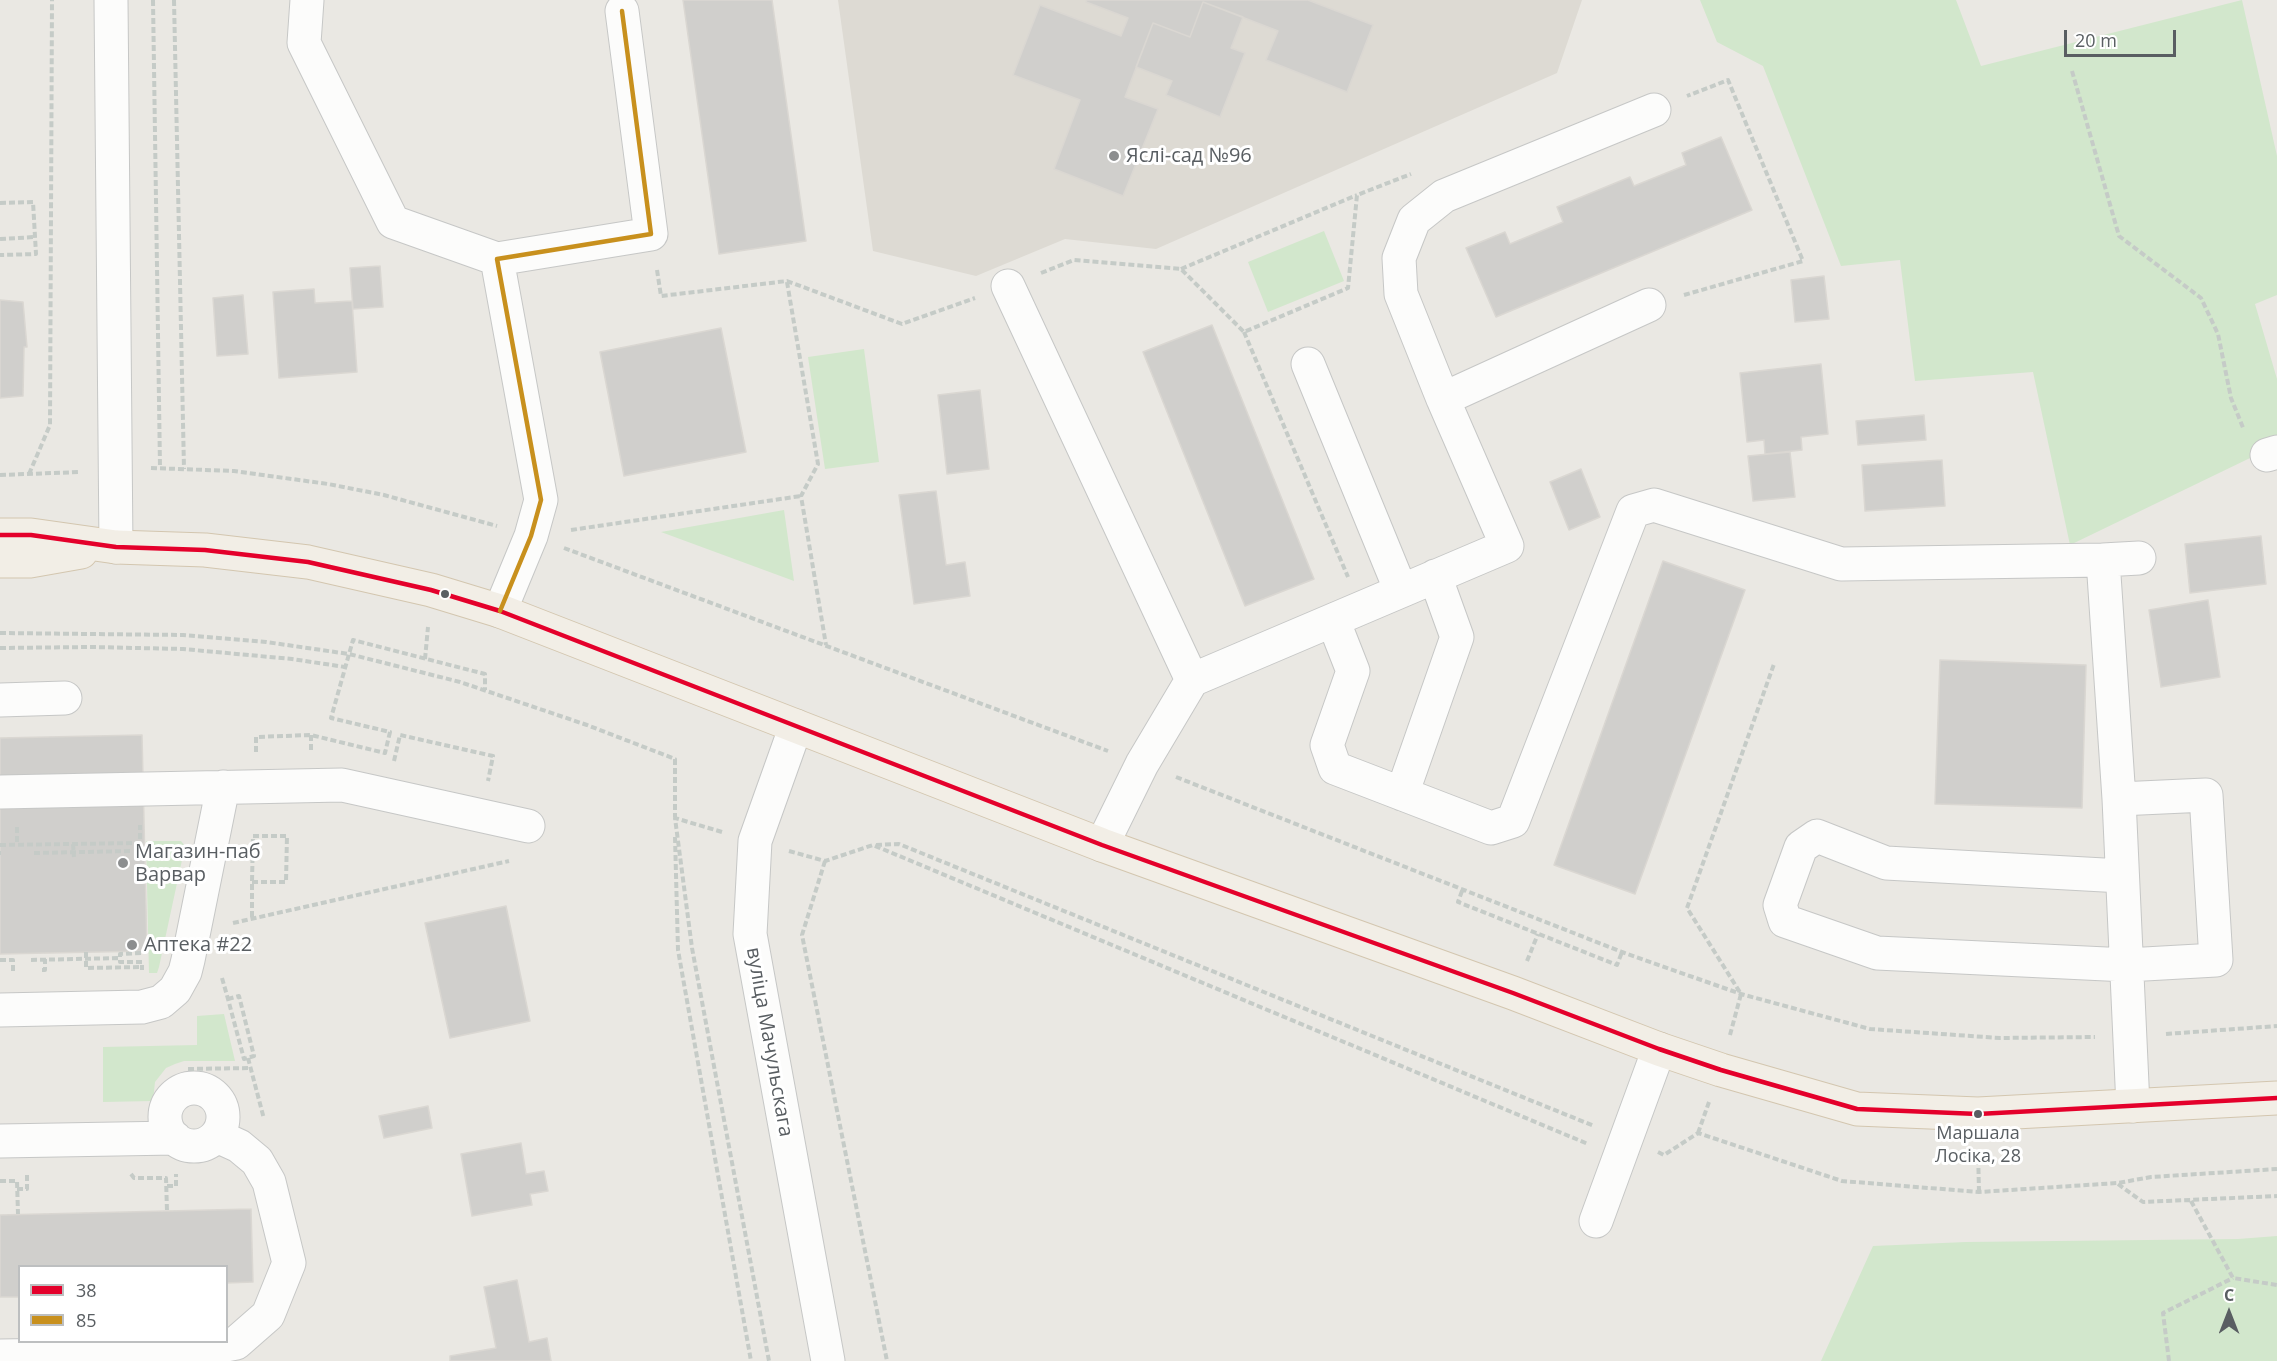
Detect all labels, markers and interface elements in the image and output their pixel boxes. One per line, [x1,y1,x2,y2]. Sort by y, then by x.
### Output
scale bar [2067,18,2180,56]
text: 20 m [2075,28,2117,52]
place label: Яслі-сад №96 [1126,144,1252,168]
marker: Яслі-сад №96 [1107,149,1121,163]
unlabelled marker [439,588,451,600]
place label: Магазин-паб Варвар [135,840,261,887]
marker: Магазин-паб Варвар [116,856,130,870]
place label: Аптека #22 [144,933,252,957]
marker: Аптека #22 [125,938,139,952]
street label: вуліца Мачульскага [741,945,797,1139]
marker: Маршала Лосіка, 28 [1972,1108,1984,1120]
place label: Маршала Лосіка, 28 [1935,1123,2021,1166]
legend [18,1265,228,1343]
text: 38 [76,1278,97,1302]
north arrow [2199,1283,2259,1343]
text: С [2224,1284,2234,1306]
text: 85 [76,1308,97,1332]

